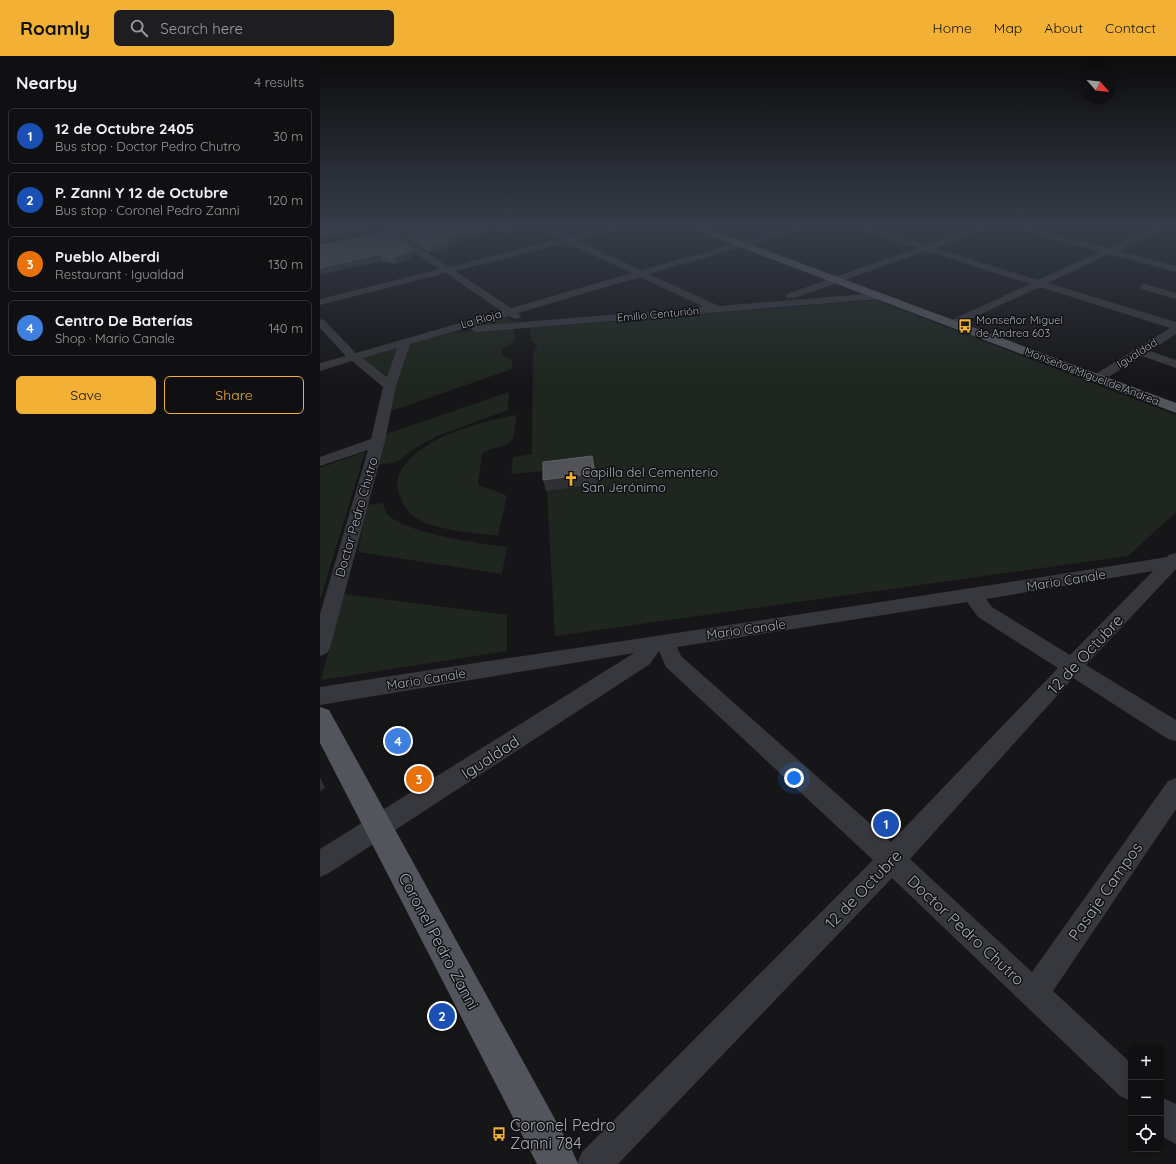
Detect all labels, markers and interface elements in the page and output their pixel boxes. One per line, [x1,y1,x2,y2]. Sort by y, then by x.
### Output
search box [114,10,394,46]
text: Roamly [20,16,90,40]
icon: search [128,17,150,39]
text: Search here [160,19,243,38]
text: Home [933,19,972,37]
text: Map [994,19,1022,37]
text: About [1044,19,1083,37]
text: Contact [1105,19,1156,37]
north arrow [1080,68,1116,104]
text: Nearby [16,72,77,93]
text: 4 results [254,74,304,90]
text: 12 de Octubre 2405 [55,119,194,138]
text: 1 [27,128,33,144]
text: 30 m [273,128,303,144]
text: Bus stop · Doctor Pedro Chutro [55,138,240,154]
text: P. Zanni Y 12 de Octubre [55,183,228,202]
text: 2 [26,192,34,208]
text: 120 m [268,192,303,208]
text: Bus stop · Coronel Pedro Zanni [55,202,240,218]
text: Pueblo Alberdi [55,247,160,266]
text: 3 [27,256,33,272]
text: 130 m [268,256,303,272]
text: Restaurant · Igualdad [55,266,184,282]
street label: Emilio Centurión [616,303,700,325]
street label: La Rioja [459,307,503,331]
text: Centro De Baterías [55,311,193,330]
place label: Monseñor Miguel de Andrea 603 [976,313,1063,340]
bus stop icon: Monseñor Miguel de Andrea 603 [957,318,973,334]
text: 4 [26,320,34,336]
text: 140 m [268,320,303,336]
text: Shop · Mario Canale [55,330,175,346]
street label: Igualdad [1114,335,1160,371]
street label: Monseñor Miguel de Andrea [1023,344,1161,408]
button: Save [16,376,156,414]
button: Share [164,376,304,414]
street label: Doctor Pedro Chutro [331,455,381,579]
place label: Capilla del Cementerio San Jerónimo [582,464,718,495]
church icon: Capilla del Cementerio San Jerónimo [563,471,579,487]
street label: Mario Canale [1025,566,1107,594]
street label: 12 de Octubre [1043,610,1127,698]
street label: Mario Canale [705,616,787,642]
street label: Mario Canale [385,665,467,693]
pin: 4 [385,726,411,756]
street label: Igualdad [457,731,523,783]
pin: 3 [406,764,432,794]
your location [784,768,804,788]
pin: 1 [873,809,899,839]
street label: Pasaje Campos [1064,838,1146,944]
street label: 12 de Octubre [820,845,906,933]
street label: Coronel Pedro Zanni [395,869,483,1013]
street label: Doctor Pedro Chutro [903,871,1029,989]
pin: 2 [429,1001,455,1031]
map controls [1128,1044,1164,1152]
button: + [1128,1044,1164,1080]
button: − [1128,1080,1164,1116]
place label: Coronel Pedro Zanni 784 [510,1115,616,1153]
button: locate [1128,1116,1164,1152]
bus stop icon: Coronel Pedro Zanni 784 [491,1126,507,1142]

